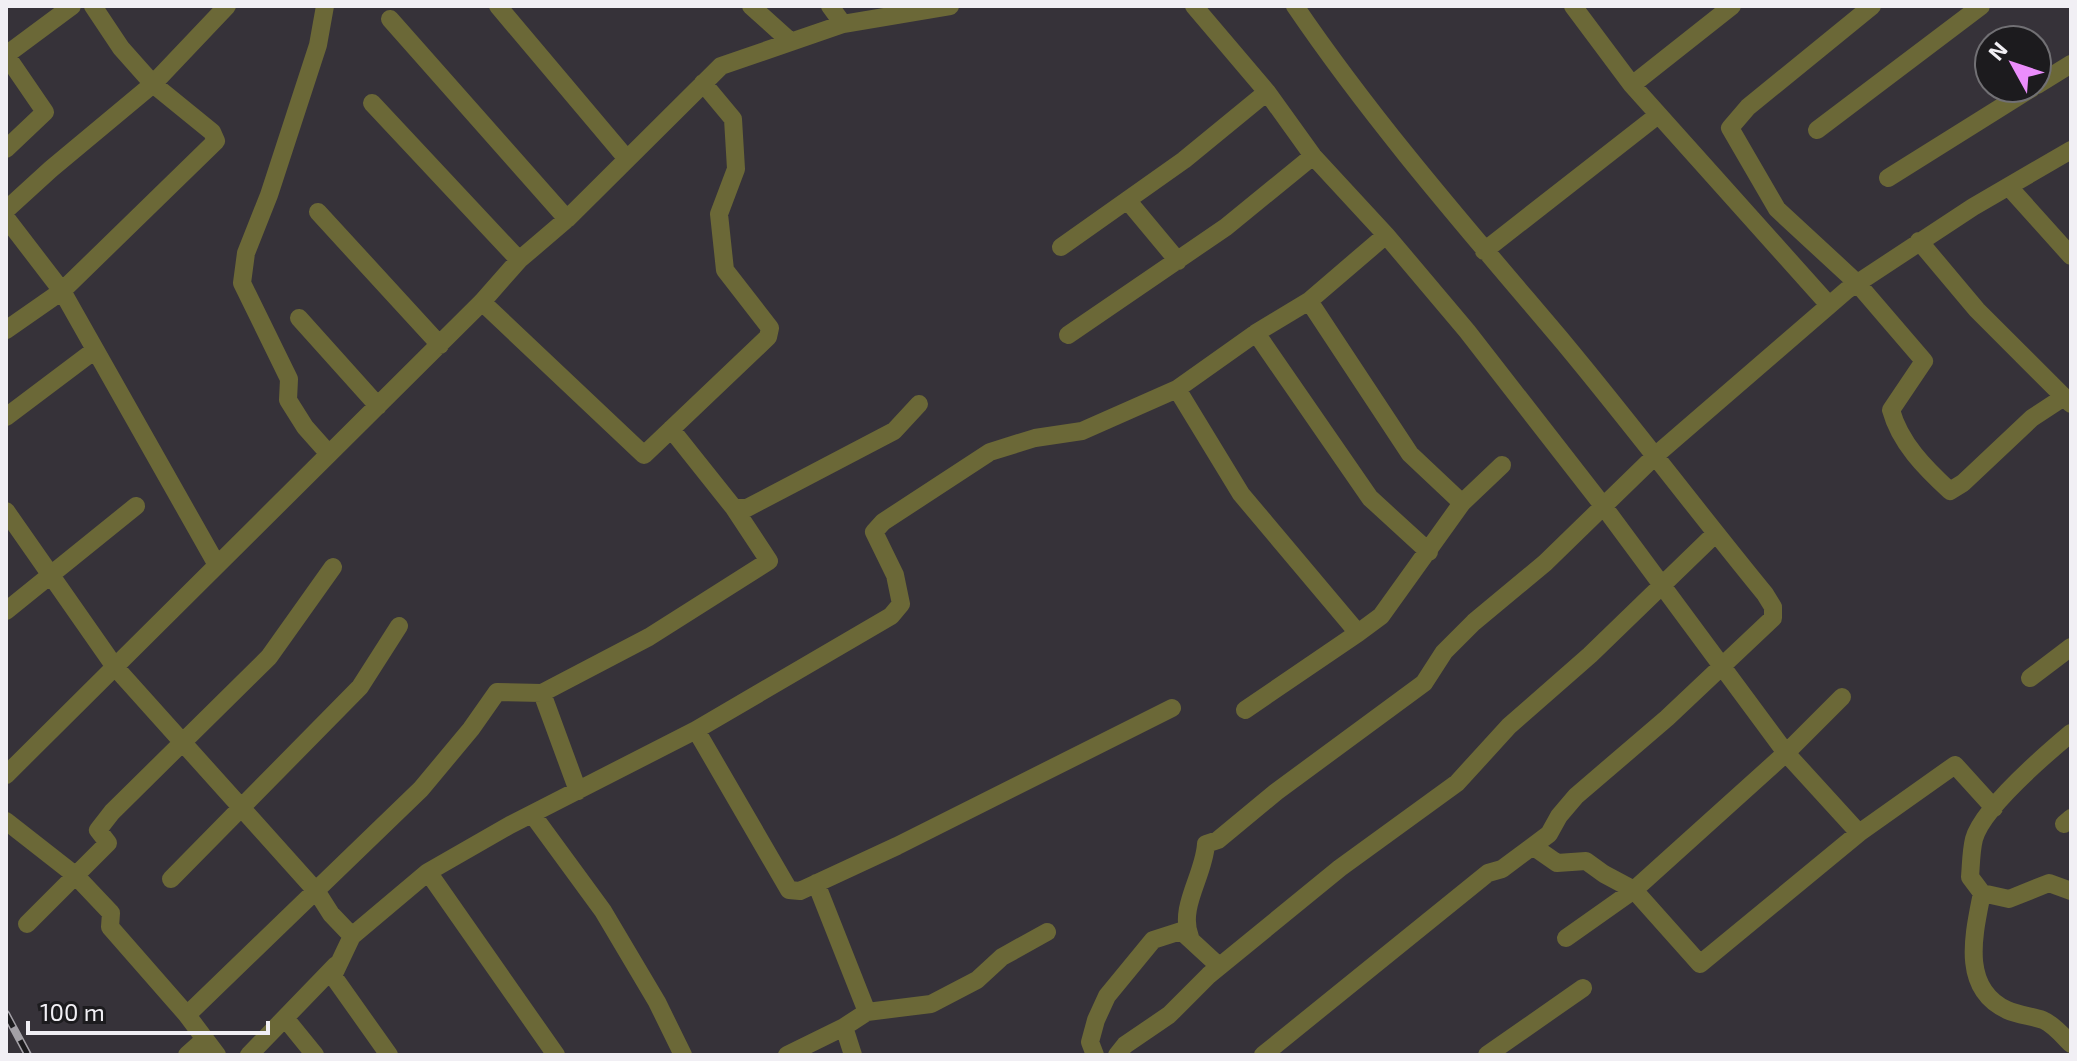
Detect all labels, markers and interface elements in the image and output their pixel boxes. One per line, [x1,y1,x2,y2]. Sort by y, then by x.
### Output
north arrow [1973,24,2053,104]
text: N [1982,36,2012,65]
scale bar [28,985,268,1035]
text: 100 m [40,997,105,1026]

